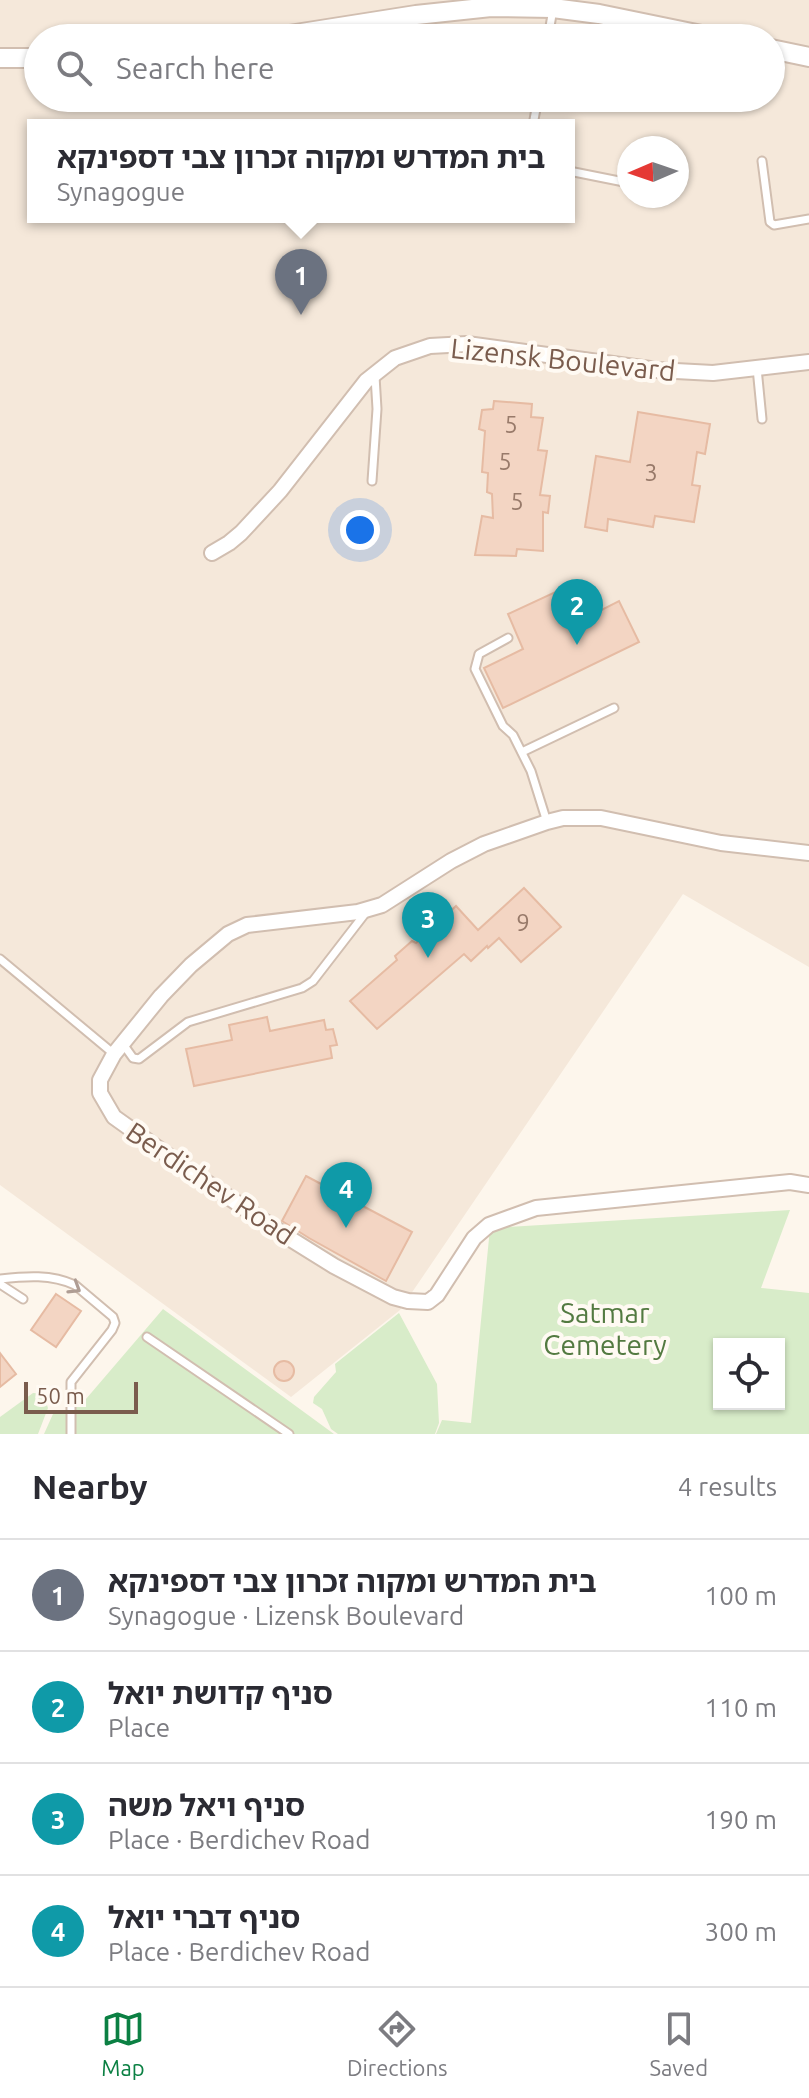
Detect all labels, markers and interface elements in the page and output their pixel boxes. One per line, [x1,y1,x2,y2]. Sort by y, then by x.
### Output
search box [24,24,785,112]
icon: search [52,46,96,90]
text: Search here [116,51,275,85]
popup [27,119,575,223]
north arrow [617,136,689,208]
text: בית המדרש ומקוה זכרון צבי דספינקא [57,140,545,174]
text: Synagogue [57,177,185,206]
pin: 1 [275,249,327,315]
street label: Lizensk Boulevard [449,332,677,386]
house number: 5 [504,411,518,438]
house number: 5 [498,448,512,475]
house number: 3 [644,459,658,486]
house number: 5 [510,488,524,515]
your location [340,510,380,550]
pin: 2 [551,579,603,645]
pin: 3 [402,892,454,958]
house number: 9 [516,909,530,936]
street label: Berdichev Road [121,1115,301,1251]
pin: 4 [320,1162,372,1228]
one-way arrow [66,1278,81,1294]
park label: Satmar Cemetery [543,1297,667,1360]
map controls [713,1338,785,1410]
button: locate [713,1338,785,1410]
scale bar [24,1378,138,1414]
text: 50 m [36,1383,85,1408]
text: Nearby [32,1467,147,1505]
text: 4 results [678,1472,777,1501]
text: בית המדרש ומקוה זכרון צבי דספינקא [108,1564,597,1598]
text: 1 [51,1581,65,1610]
text: 100 m [705,1581,777,1610]
text: Synagogue · Lizensk Boulevard [108,1601,464,1630]
text: סניף קדושת יואל [108,1676,333,1710]
text: 2 [51,1693,65,1722]
text: 110 m [705,1693,777,1722]
text: Place [108,1713,170,1742]
text: סניף ויאל משה [108,1788,305,1822]
text: 3 [51,1805,65,1834]
text: 190 m [705,1805,777,1834]
text: Place · Berdichev Road [108,1825,371,1854]
text: סניף דברי יואל [108,1900,300,1934]
text: 4 [51,1917,65,1946]
text: 300 m [705,1917,777,1946]
text: Place · Berdichev Road [108,1937,371,1966]
tab: Map [101,2007,145,2080]
tab: Directions [347,2007,448,2080]
tab: Saved [649,2007,708,2080]

